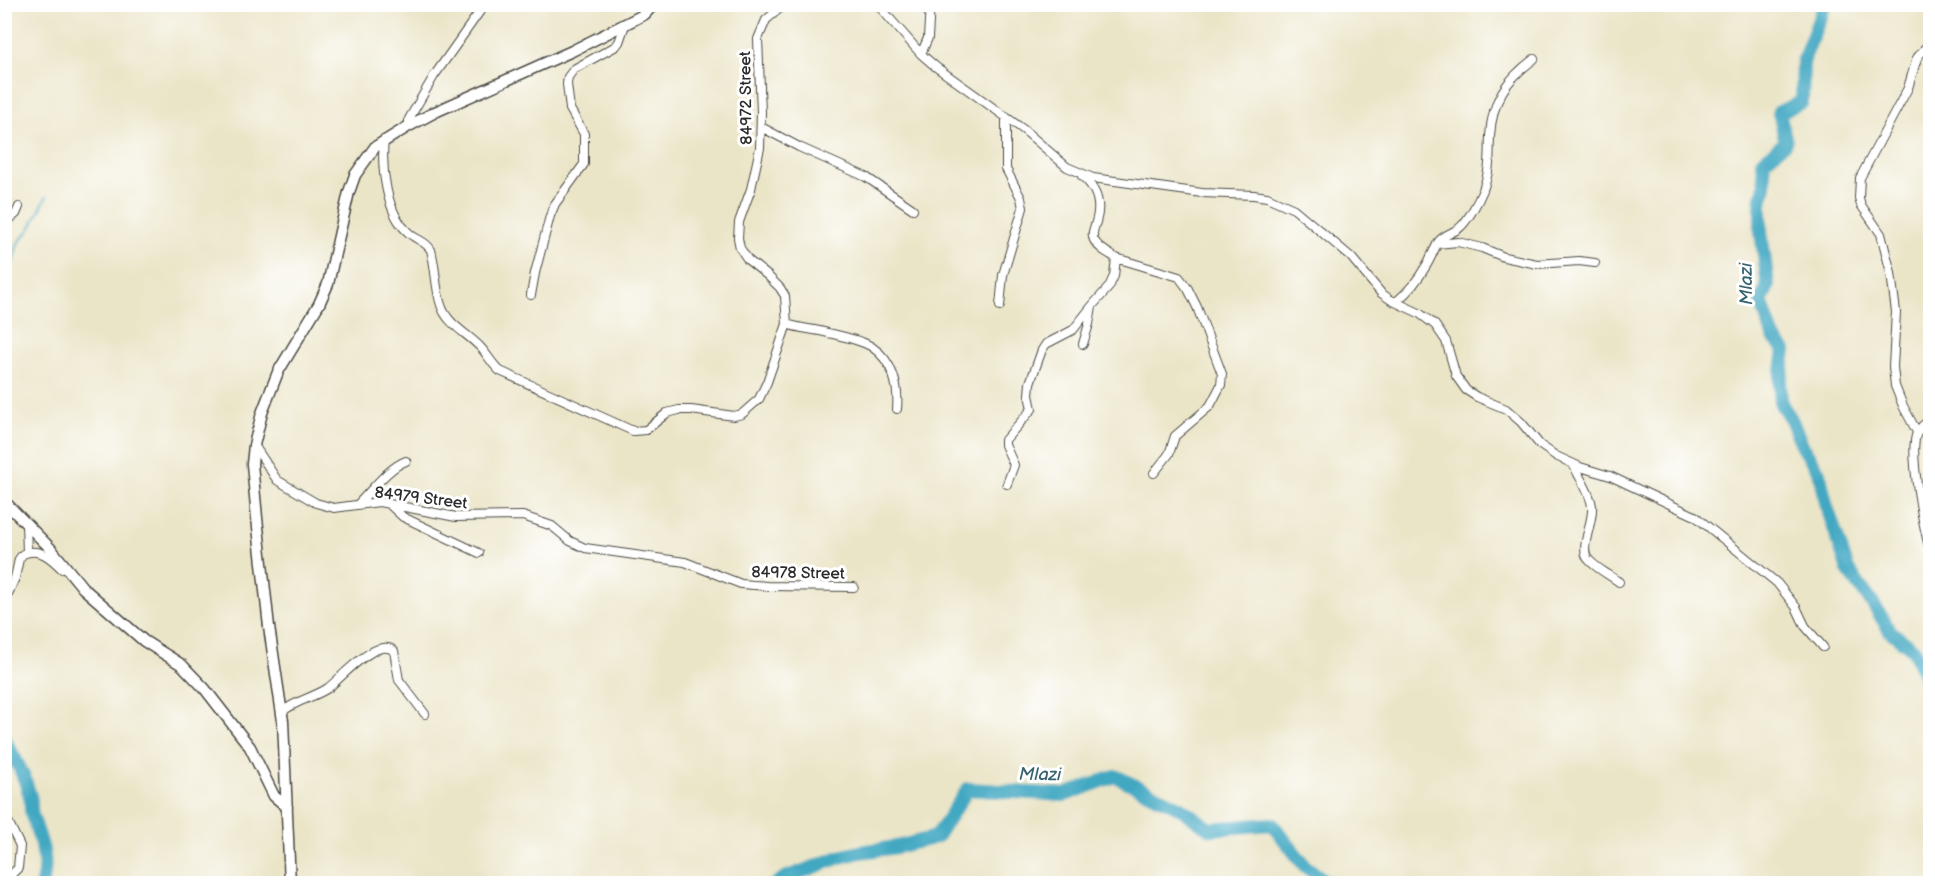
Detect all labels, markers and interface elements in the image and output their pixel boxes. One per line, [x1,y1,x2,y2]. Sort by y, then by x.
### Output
street label: 84972 Street [736,51,757,145]
water label: Mlazi [1736,262,1757,305]
street label: 84979 Street [373,483,468,514]
street label: 84978 Street [751,563,845,584]
water label: Mlazi [1019,764,1062,785]

